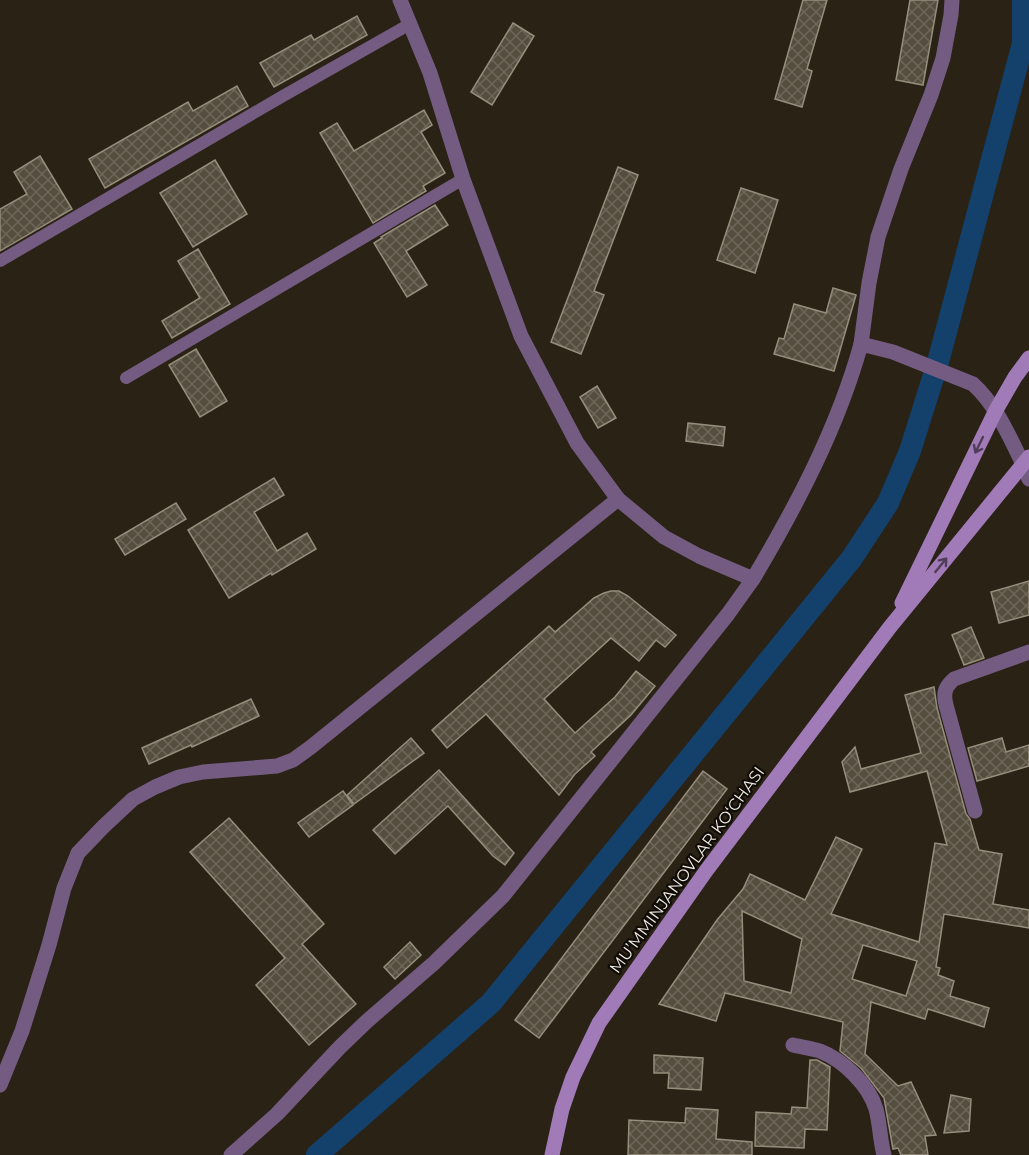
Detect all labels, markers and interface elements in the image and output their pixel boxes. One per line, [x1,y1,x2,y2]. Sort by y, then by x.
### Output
one-way arrow [972,435,984,453]
one-way arrow [934,557,947,573]
street label: MU’MMINJANOVLAR KO‘CHASI [606,763,768,977]

